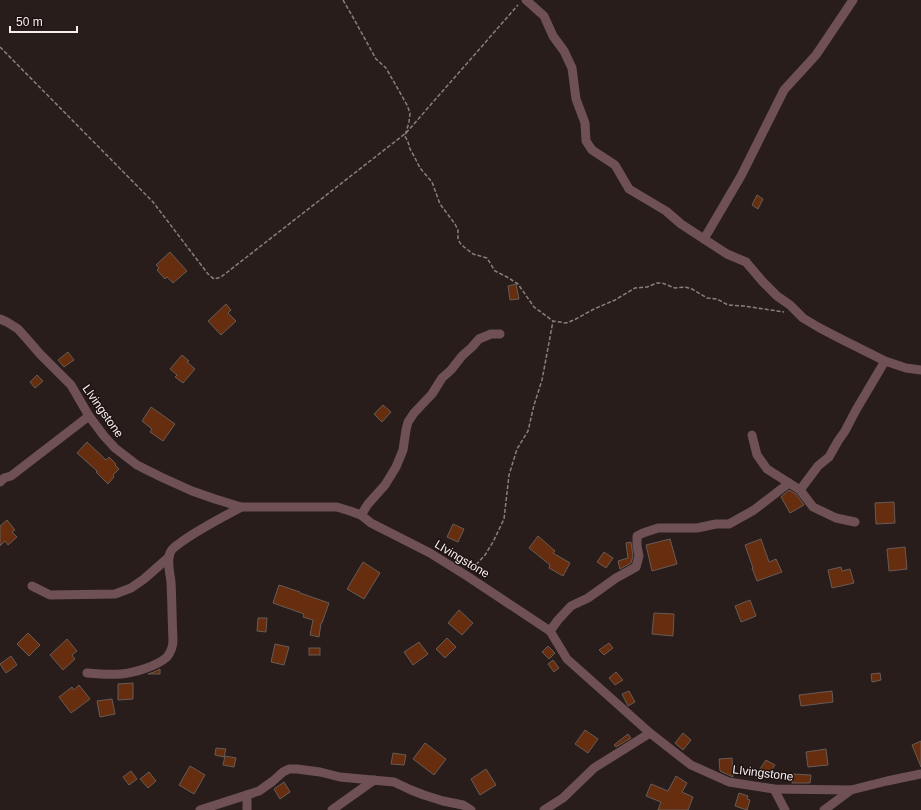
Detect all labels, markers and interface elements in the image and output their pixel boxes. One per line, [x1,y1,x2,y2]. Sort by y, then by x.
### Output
scale bar [10,8,77,34]
text: 50 m [16,15,43,29]
street label: LIvingstone [80,382,127,440]
street label: LIvingstone [432,537,492,581]
street label: LIvingstone [732,762,795,784]

